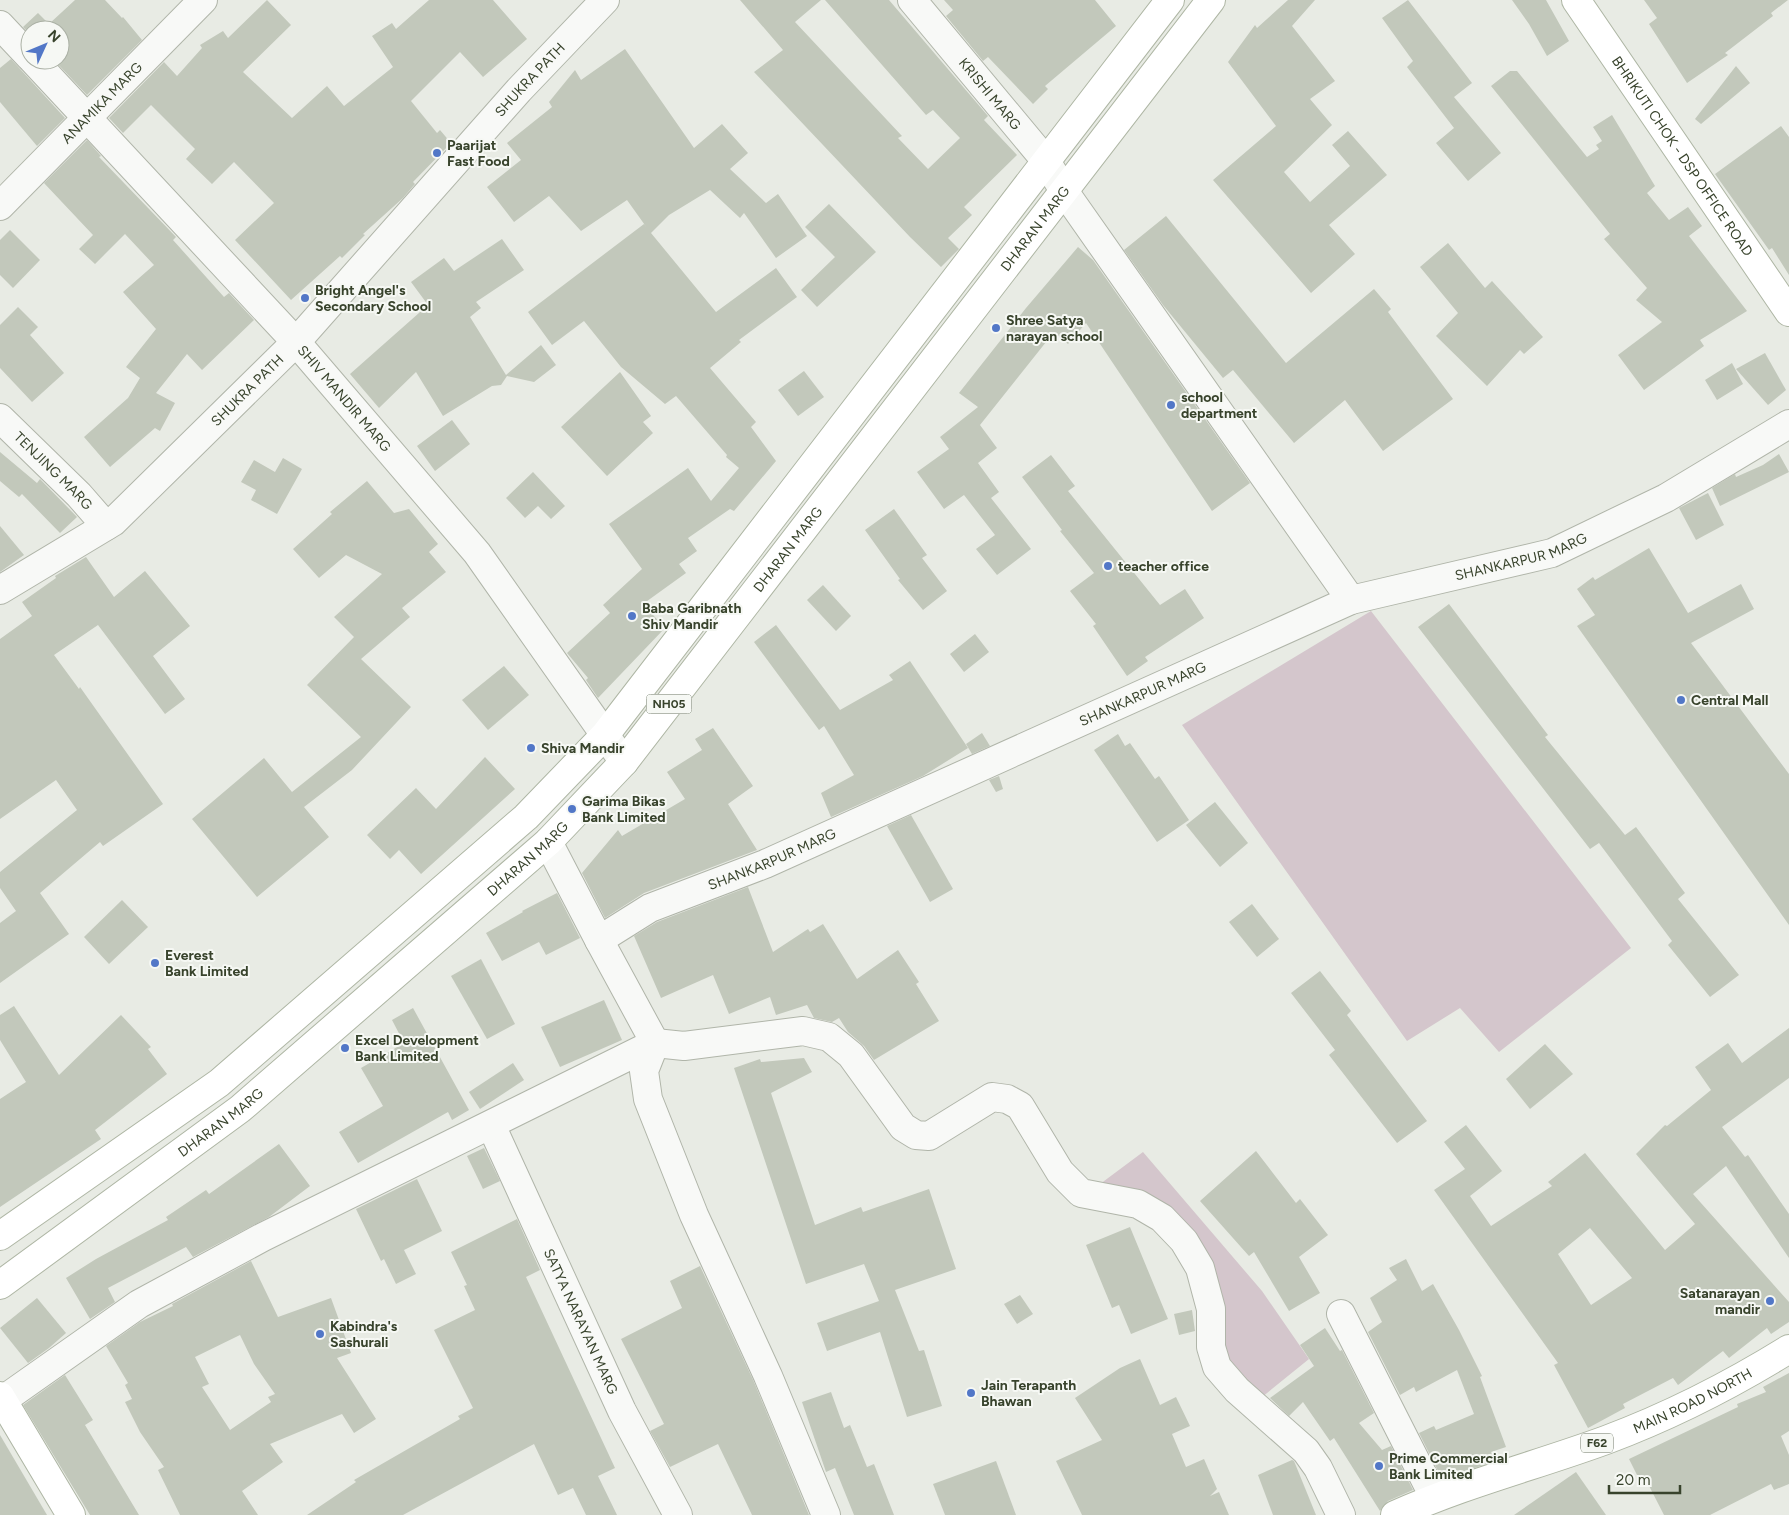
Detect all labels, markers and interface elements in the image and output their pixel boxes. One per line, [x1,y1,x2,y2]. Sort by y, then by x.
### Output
north arrow [20,20,70,70]
text: N [44,27,64,46]
street label: SHUKRA PATH [491,39,568,120]
street label: BHRIKUTI CHOK - DSP OFFICE ROAD [1608,53,1757,259]
street label: KRISHI MARG [955,54,1025,133]
street label: ANAMIKA MARG [58,58,146,147]
place label: Paarijat Fast Food [447,137,510,170]
marker: Paarijat Fast Food [431,147,443,159]
street label: DHARAN MARG [997,182,1073,274]
place label: Bright Angel's Secondary School [315,282,431,315]
marker: Bright Angel's Secondary School [299,292,311,304]
place label: Shree Satya narayan school [1006,312,1102,345]
marker: Shree Satya narayan school [990,322,1002,334]
street label: SHIV MANDIR MARG [294,342,395,455]
street label: SHUKRA PATH [207,351,287,429]
place label: school department [1181,389,1258,422]
marker: school department [1165,399,1177,411]
street label: TENJING MARG [11,428,96,513]
street label: DHARAN MARG [750,503,826,595]
street label: SHANKARPUR MARG [1453,529,1590,584]
place label: teacher office [1118,558,1209,575]
marker: teacher office [1102,560,1114,572]
place label: Baba Garibnath Shiv Mandir [642,600,741,633]
marker: Baba Garibnath Shiv Mandir [626,610,638,622]
street label: SHANKARPUR MARG [1077,658,1209,730]
place label: Central Mall [1691,692,1768,709]
road number: NH05 [646,694,692,714]
marker: Central Mall [1675,694,1687,706]
place label: Shiva Mandir [541,740,625,757]
marker: Shiva Mandir [525,742,537,754]
place label: Garima Bikas Bank Limited [582,793,666,826]
marker: Garima Bikas Bank Limited [566,803,578,815]
street label: DHARAN MARG [484,818,572,899]
street label: SHANKARPUR MARG [706,825,839,894]
place label: Everest Bank Limited [165,947,249,980]
marker: Everest Bank Limited [149,957,161,969]
place label: Excel Development Bank Limited [355,1032,479,1065]
marker: Excel Development Bank Limited [339,1042,351,1054]
street label: DHARAN MARG [174,1084,267,1160]
street label: SATYA NARAYAN MARG [540,1246,622,1397]
place label: Satanarayan mandir [1680,1285,1761,1318]
marker: Satanarayan mandir [1764,1295,1776,1307]
place label: Kabindra's Sashurali [330,1318,398,1351]
marker: Kabindra's Sashurali [314,1328,326,1340]
street label: MAIN ROAD NORTH [1630,1364,1755,1437]
place label: Jain Terapanth Bhawan [981,1377,1076,1410]
marker: Jain Terapanth Bhawan [965,1387,977,1399]
road number: F62 [1581,1434,1613,1452]
place label: Prime Commercial Bank Limited [1389,1450,1508,1483]
marker: Prime Commercial Bank Limited [1373,1460,1385,1472]
scale bar [1609,1462,1680,1494]
text: 20 m [1616,1471,1650,1489]

